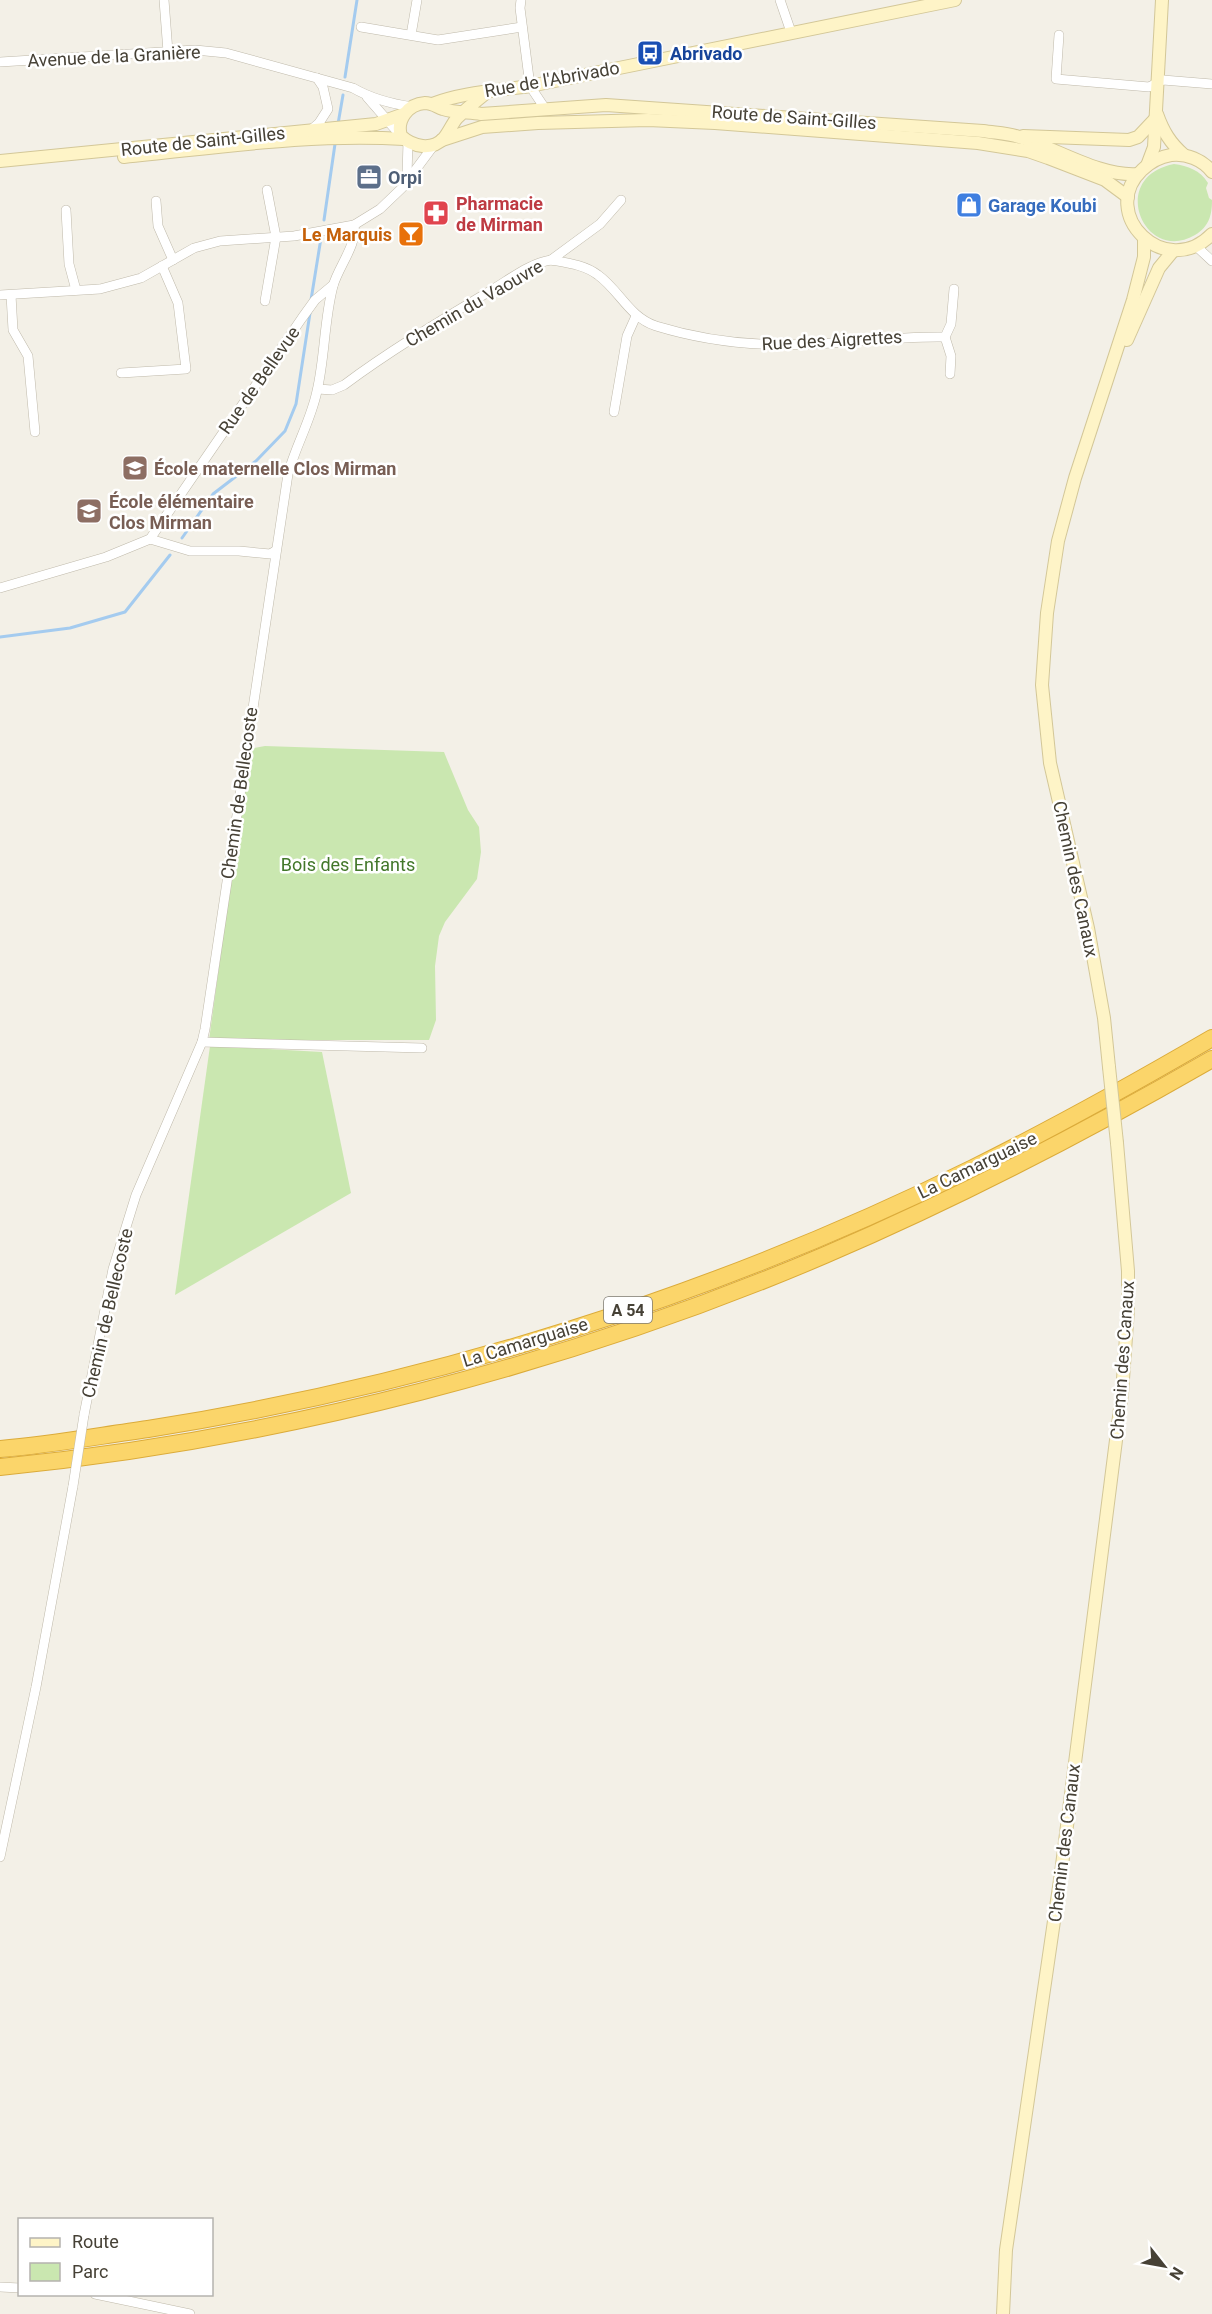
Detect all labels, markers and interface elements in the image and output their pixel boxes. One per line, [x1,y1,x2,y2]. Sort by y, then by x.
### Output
bus stop icon: Abrivado [635,38,665,68]
street label: Avenue de la Granière [27,41,201,71]
place label: Abrivado [670,43,742,64]
street label: Rue de l'Abrivado [483,57,621,101]
street label: Route de Saint-Gilles [711,101,877,133]
street label: Route de Saint-Gilles [120,122,286,160]
office icon: Orpi [354,162,384,192]
place label: Orpi [388,167,422,188]
shop icon: Garage Koubi [954,190,984,220]
place label: Pharmacie de Mirman [456,193,543,235]
place label: Garage Koubi [988,195,1097,216]
pharmacy icon: Pharmacie de Mirman [421,198,451,228]
bar icon: Le Marquis [396,219,426,249]
place label: Le Marquis [302,224,392,245]
street label: Chemin du Vaouvre [401,255,547,351]
street label: Rue de Bellevue [214,322,304,438]
street label: Rue des Aigrettes [761,326,903,354]
school or university icon: École maternelle Clos Mirman [120,453,150,483]
place label: École maternelle Clos Mirman [154,458,396,479]
place label: École élémentaire Clos Mirman [109,491,254,533]
school or university icon: École élémentaire Clos Mirman [74,496,104,526]
street label: Chemin de Bellecoste [217,706,261,880]
street label: Chemin des Canaux [1049,799,1103,959]
park label: Bois des Enfants [281,854,415,875]
street label: La Camarguaise [914,1127,1040,1203]
street label: Chemin de Bellecoste [77,1226,137,1400]
street label: Chemin des Canaux [1106,1280,1138,1440]
road number: A 54 [604,1297,652,1323]
street label: La Camarguaise [460,1313,590,1371]
street label: Chemin des Canaux [1044,1763,1084,1923]
legend [18,2218,213,2296]
text: Route [72,2231,119,2252]
north arrow [1134,2236,1194,2296]
text: Parc [72,2261,108,2282]
text: N [1165,2264,1187,2283]

